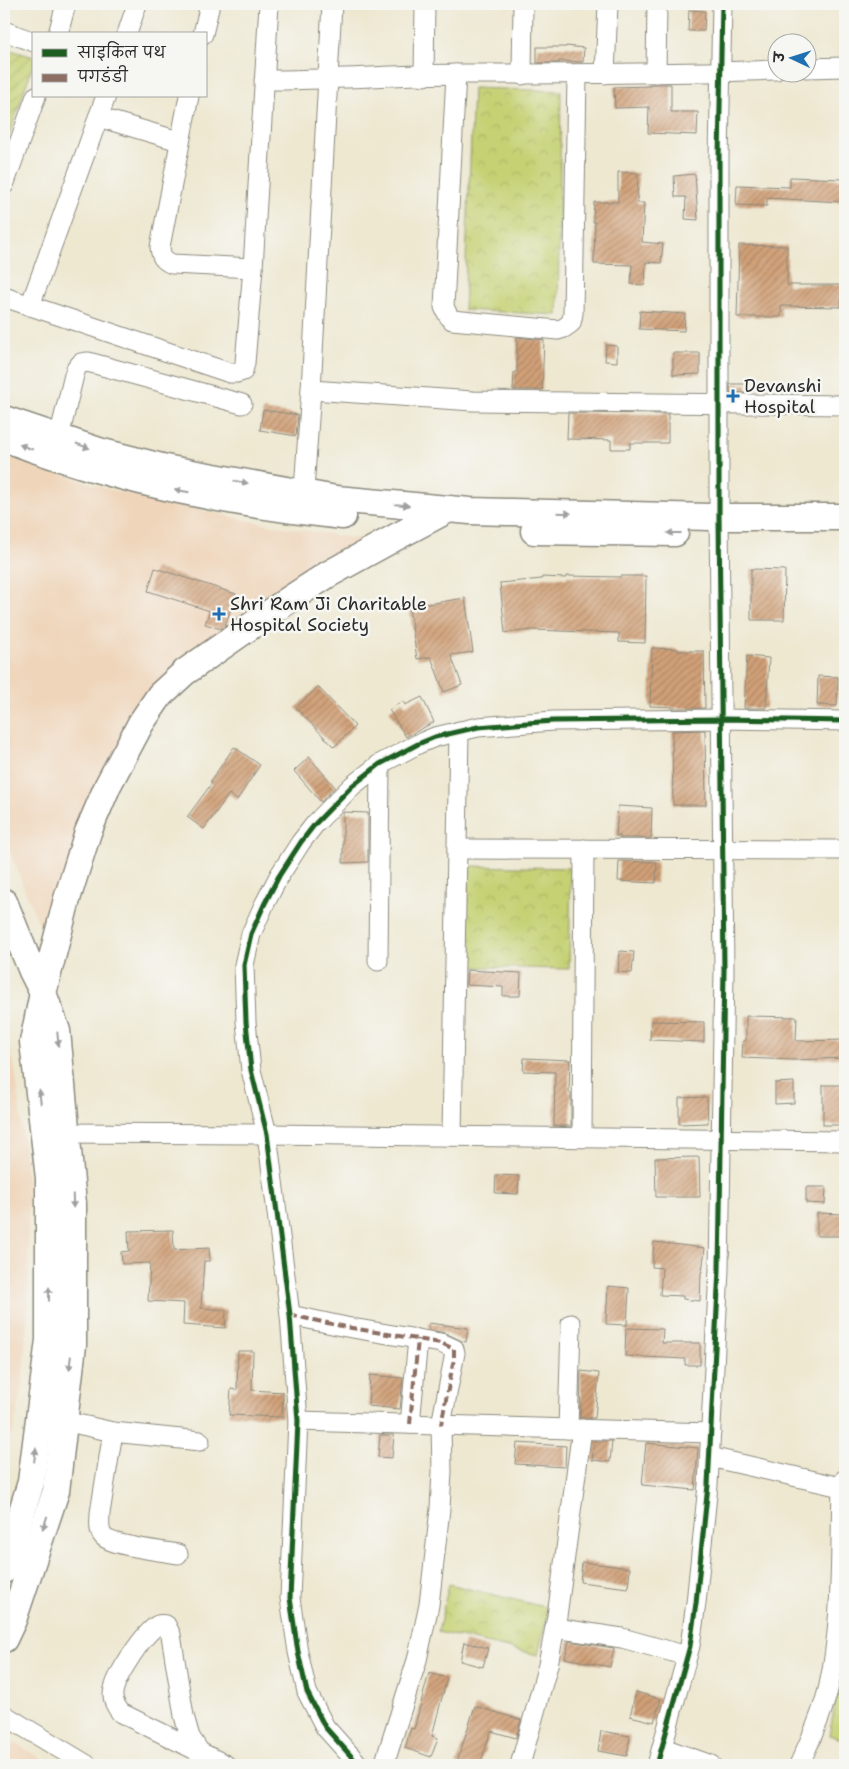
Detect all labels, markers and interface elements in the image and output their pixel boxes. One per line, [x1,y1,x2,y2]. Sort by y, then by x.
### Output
legend [32,32,208,98]
north arrow [766,32,816,82]
text: साइकिल पथ [77,41,166,63]
text: उ [770,50,788,64]
text: पगडंडी [77,65,128,87]
place label: Devanshi Hospital [744,374,822,419]
marker: Devanshi Hospital [726,389,740,403]
one-way arrow [18,442,33,450]
one-way arrow [76,442,91,450]
one-way arrow [234,478,250,486]
one-way arrow [173,487,189,495]
one-way arrow [394,501,410,509]
one-way arrow [557,509,573,517]
one-way arrow [666,529,682,537]
place label: Shri Ram Ji Charitable Hospital Society [230,592,427,637]
marker: Shri Ram Ji Charitable Hospital Society [212,607,226,621]
one-way arrow [54,1031,62,1047]
one-way arrow [36,1089,44,1105]
one-way arrow [69,1193,77,1209]
one-way arrow [45,1286,53,1302]
one-way arrow [66,1355,74,1371]
one-way arrow [31,1447,39,1463]
one-way arrow [41,1516,49,1531]

